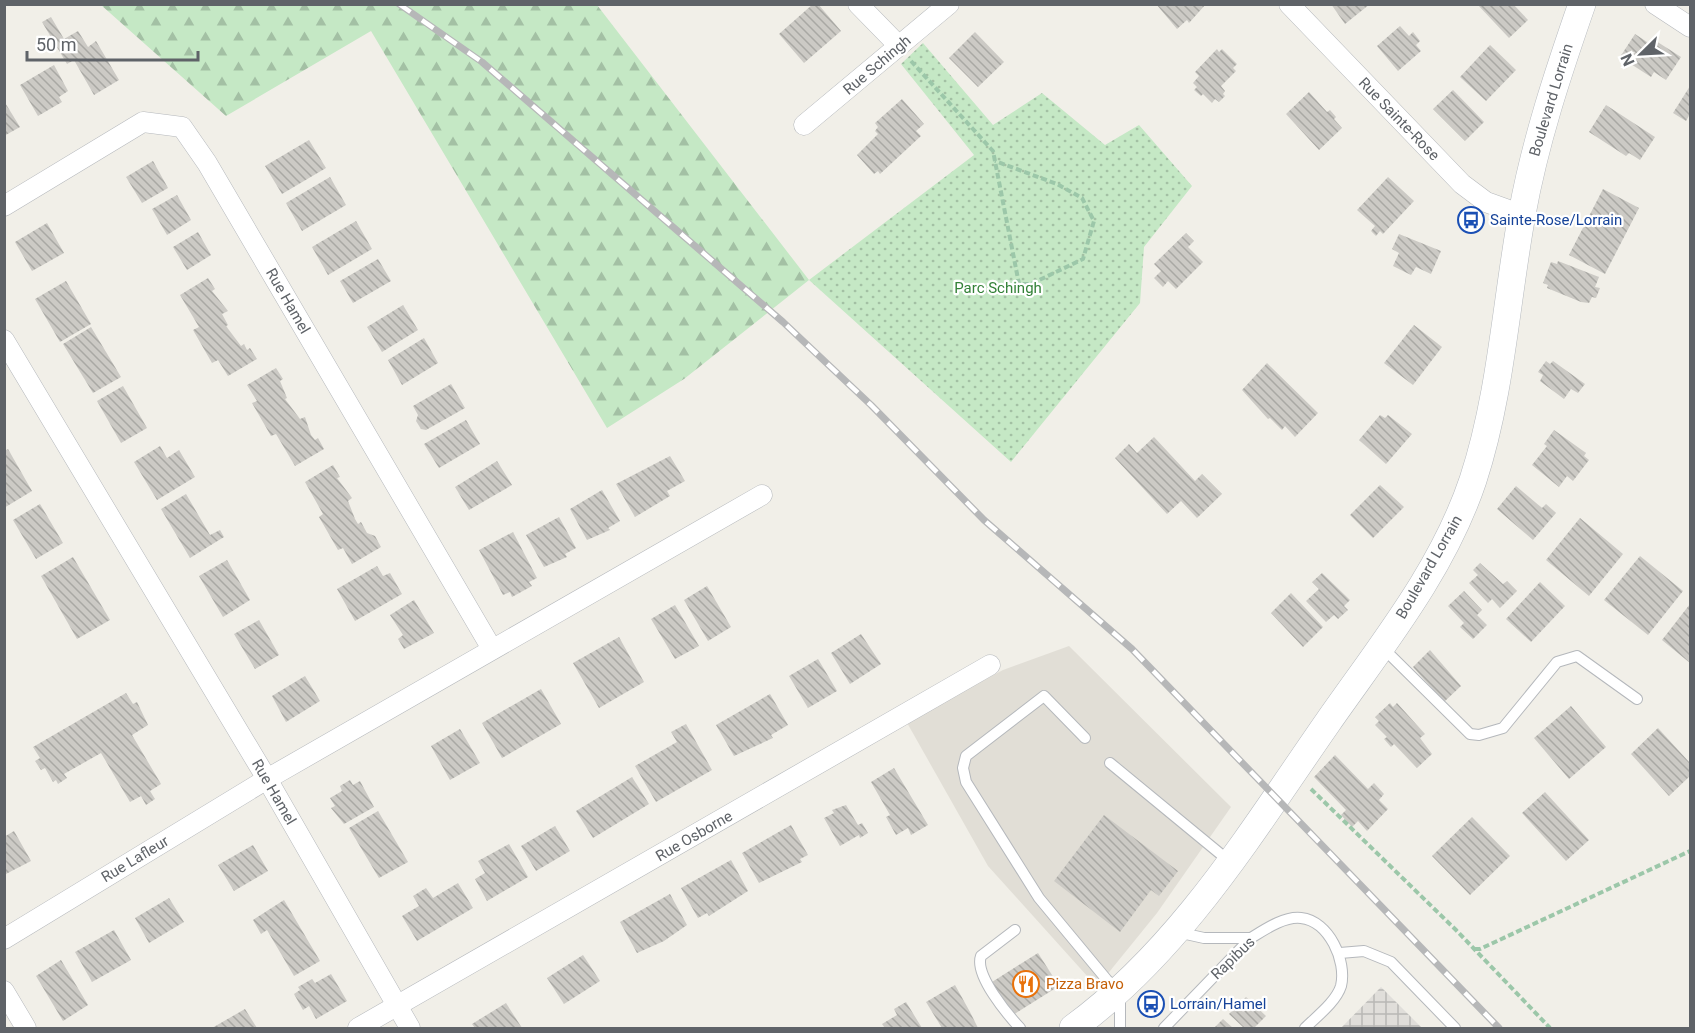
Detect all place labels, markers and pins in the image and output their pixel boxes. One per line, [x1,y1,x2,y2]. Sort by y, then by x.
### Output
bus stop icon: Sainte-Rose/Lorrain [1456,205,1486,235]
place label: Sainte-Rose/Lorrain [1490,211,1622,229]
restaurant icon: Pizza Bravo [1011,969,1041,999]
place label: Pizza Bravo [1046,975,1124,993]
bus stop icon: Lorrain/Hamel [1136,989,1166,1019]
place label: Lorrain/Hamel [1170,995,1266,1013]

